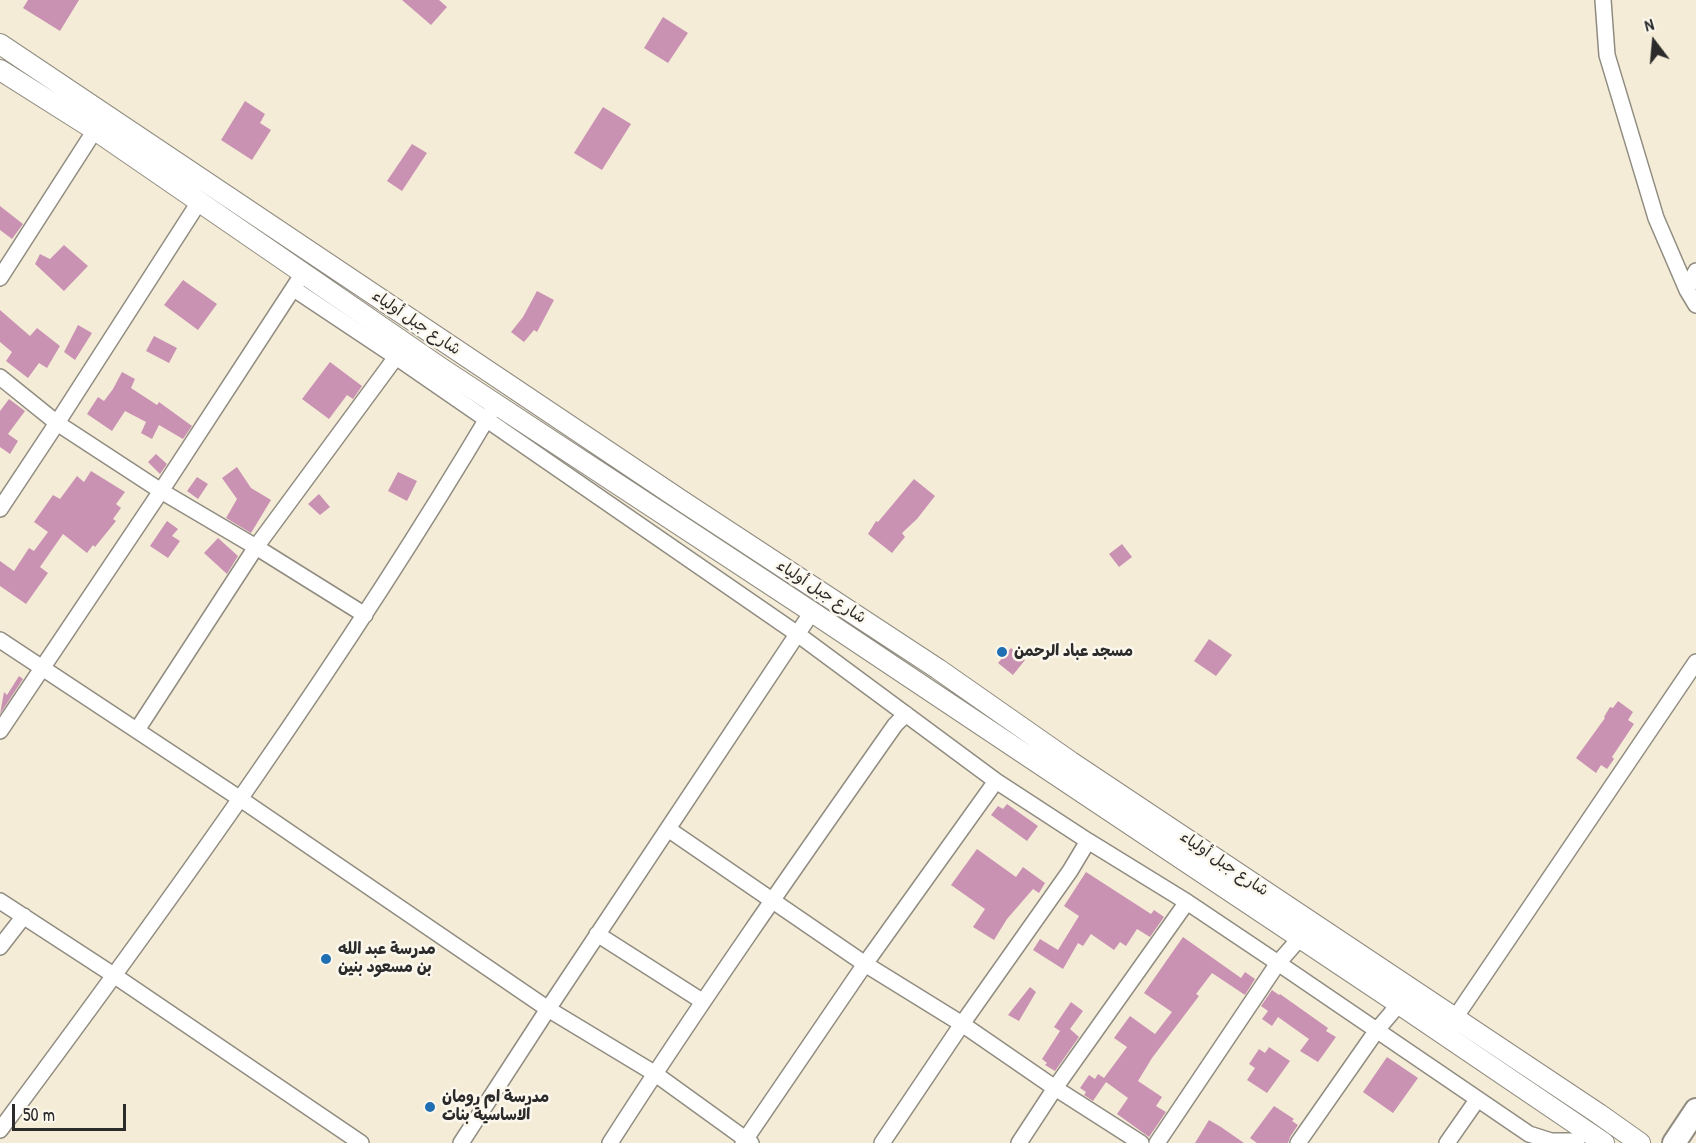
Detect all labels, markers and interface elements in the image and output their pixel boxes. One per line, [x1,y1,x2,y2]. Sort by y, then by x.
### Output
north arrow [1624,12,1684,72]
text: N [1642,13,1656,36]
street label: شارع جبل أولياء [368,286,464,360]
street label: شارع جبل أولياء [773,556,869,628]
place label: مسجد عباد الرحمن [1014,642,1133,662]
marker: مسجد عباد الرحمن [995,645,1009,659]
street label: شارع جبل أولياء [1176,827,1272,901]
place label: مدرسة عبد الله بن مسعود بنين [338,940,436,978]
marker: مدرسة عبد الله بن مسعود بنين [319,952,333,966]
place label: مدرسة ام رومان الاساسية بنات [442,1088,549,1126]
scale bar [15,1092,129,1130]
marker: مدرسة ام رومان الاساسية بنات [423,1100,437,1114]
text: 50 m [23,1102,55,1127]

